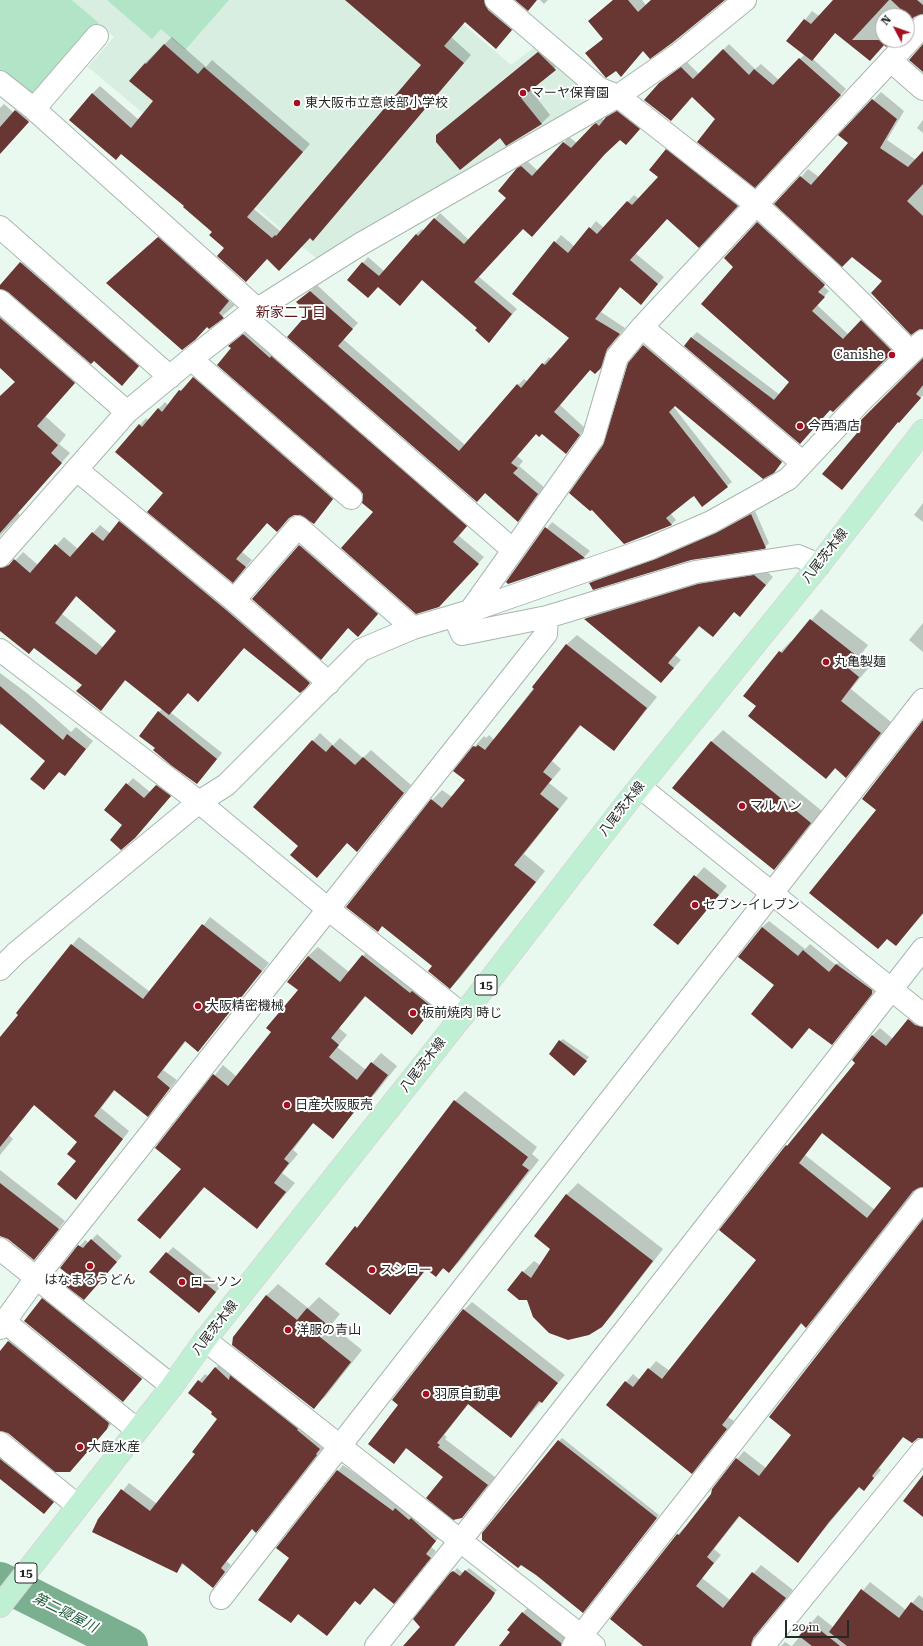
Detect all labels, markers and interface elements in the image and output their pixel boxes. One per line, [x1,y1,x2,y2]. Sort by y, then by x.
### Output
north arrow [875,8,915,48]
text: N [879,13,894,28]
place label: マーヤ保育園 [531,85,609,101]
marker: マーヤ保育園 [518,88,528,98]
place label: 東大阪市立意岐部小学校 [305,95,448,111]
marker: 東大阪市立意岐部小学校 [292,98,302,108]
district label: 新家二丁目 [256,305,326,321]
place label: Canishe [833,347,884,363]
marker: Canishe [887,350,897,360]
place label: 今西酒店 [808,418,860,434]
marker: 今西酒店 [795,421,805,431]
street label: 八尾茨木線 [799,526,851,586]
place label: 丸亀製麺 [834,654,886,670]
marker: 丸亀製麺 [821,657,831,667]
street label: 八尾茨木線 [596,779,648,839]
place label: マルハン [750,798,802,814]
marker: マルハン [737,801,747,811]
place label: セブン-イレブン [703,897,800,913]
marker: セブン-イレブン [690,900,700,910]
road number: 15 [475,975,497,995]
place label: 大阪精密機械 [206,998,284,1014]
marker: 大阪精密機械 [193,1001,203,1011]
place label: 板前焼肉 時じ [421,1005,502,1021]
marker: 板前焼肉 時じ [408,1008,418,1018]
street label: 八尾茨木線 [397,1035,449,1095]
place label: 日産大阪販売 [295,1097,373,1113]
marker: 日産大阪販売 [282,1100,292,1110]
marker: はなまるうどん [85,1261,95,1271]
place label: スシロー [380,1262,432,1278]
marker: スシロー [367,1265,377,1275]
place label: はなまるうどん [45,1272,135,1288]
place label: ローソン [190,1274,242,1290]
marker: ローソン [177,1277,187,1287]
street label: 八尾茨木線 [189,1298,241,1358]
place label: 洋服の青山 [296,1322,361,1338]
marker: 洋服の青山 [283,1325,293,1335]
place label: 羽原自動車 [434,1386,499,1402]
marker: 羽原自動車 [421,1389,431,1399]
place label: 大庭水産 [88,1439,140,1455]
marker: 大庭水産 [75,1442,85,1452]
road number: 15 [15,1563,37,1583]
water label: 第二寝屋川 [30,1590,100,1636]
scale bar [787,1612,851,1638]
text: 20 m [792,1620,819,1634]

